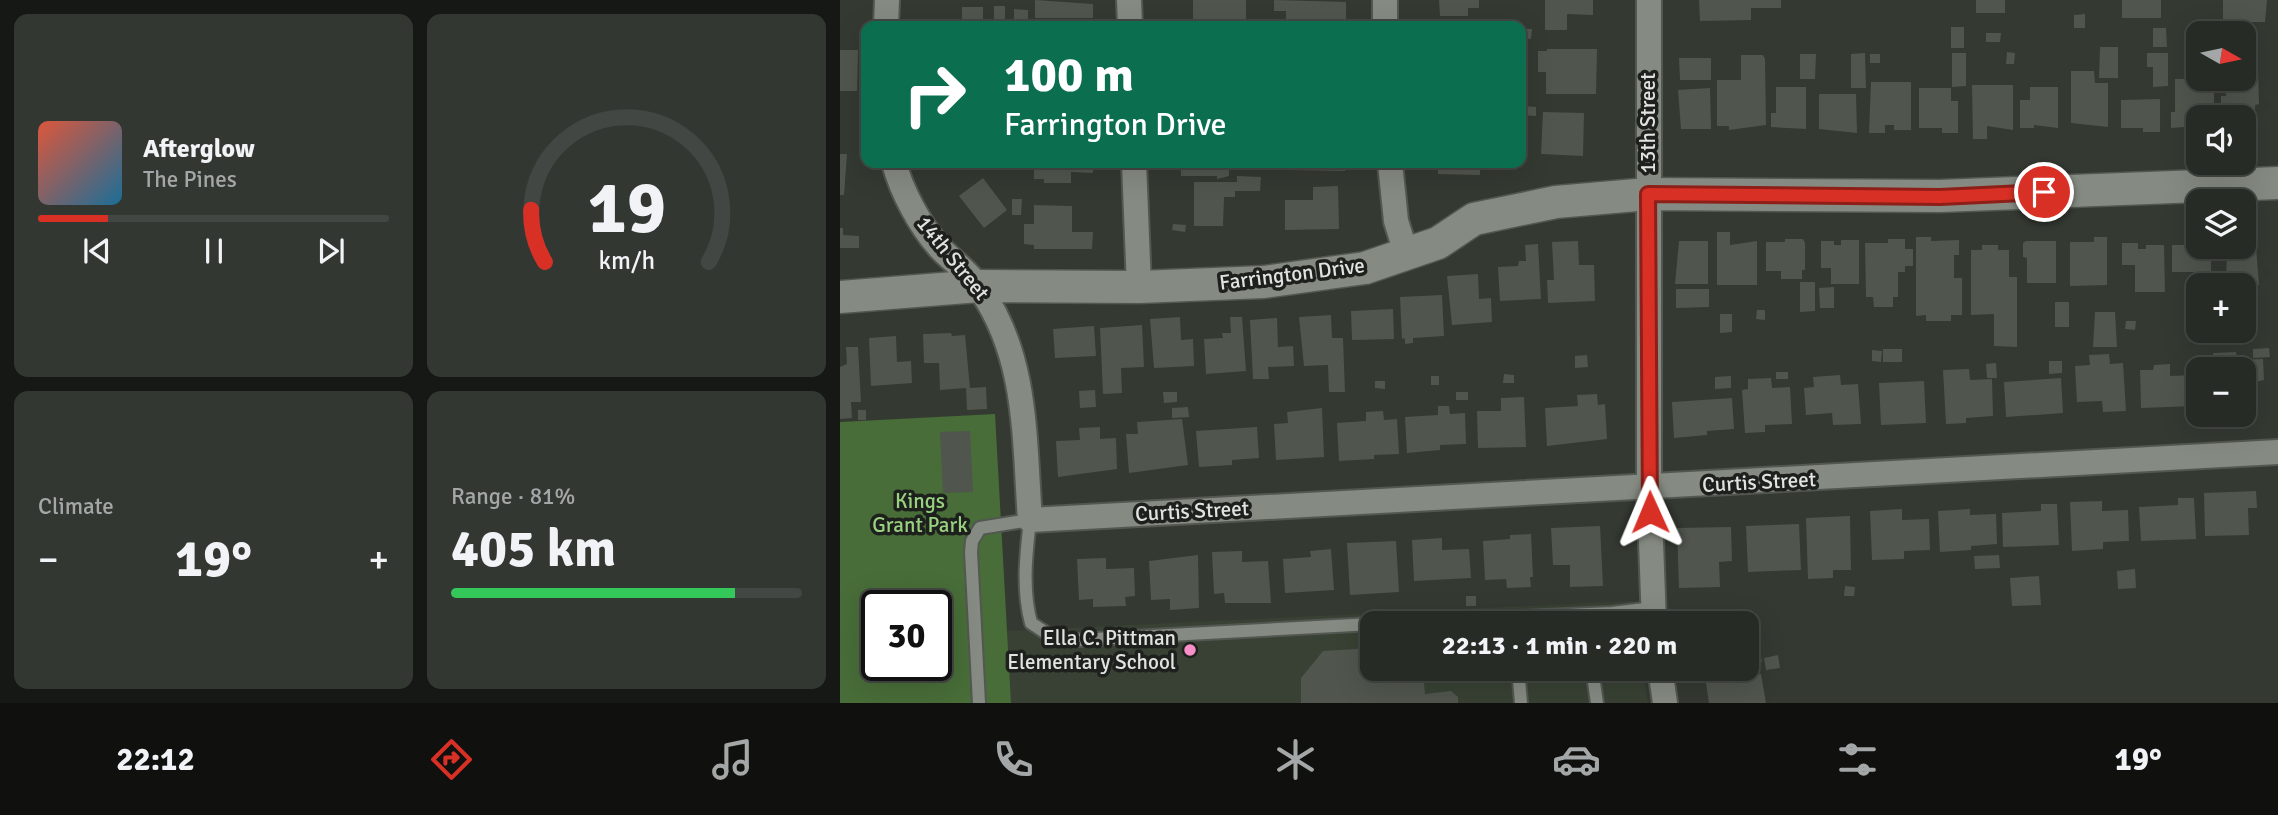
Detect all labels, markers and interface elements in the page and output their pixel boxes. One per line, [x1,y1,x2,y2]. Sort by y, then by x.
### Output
north arrow [2186,21,2256,91]
map controls [2186,21,2256,427]
text: 100 m [1004,45,1134,105]
icon: right [889,49,980,140]
street label: 13th Street [1635,73,1661,173]
text: Farrington Drive [1004,105,1227,144]
button: sound [2186,105,2256,175]
text: Afterglow [143,133,255,165]
pin [2014,162,2074,222]
text: 19 [587,164,666,253]
text: The Pines [143,165,237,194]
icon: arrive [2025,173,2063,211]
button: layers [2186,189,2256,259]
street label: 14th Street [911,211,995,305]
icon: previous [78,232,116,270]
icon: pause [195,232,233,270]
icon: next [312,232,350,270]
text: km/h [598,245,655,276]
street label: Farrington Drive [1218,252,1366,296]
button: + [2186,273,2256,343]
button: − [2186,357,2256,427]
street label: Curtis Street [1701,466,1817,498]
position arrow [1613,475,1687,549]
text: Range · 81% [451,482,575,511]
park label: Kings Grant Park [872,488,968,538]
text: Climate [38,492,114,521]
street label: Curtis Street [1134,495,1250,527]
text: 405 km [451,517,616,581]
text: 19° [175,527,252,591]
text: − [38,536,59,583]
text: + [368,536,389,583]
speed limit sign: 30 [861,590,952,681]
place label: Ella C. Pittman Elementary School [1007,625,1176,675]
text: 22:13 · 1 min · 220 m [1442,630,1677,662]
marker: Ella C. Pittman Elementary School [1182,642,1198,658]
icon: directions [427,735,476,784]
icon: music [708,735,757,784]
icon: phone [989,735,1038,784]
icon: climate [1271,735,1320,784]
icon: car [1552,735,1601,784]
icon: filters [1833,735,1882,784]
text: 22:12 [116,740,195,779]
text: 19° [2114,740,2162,779]

